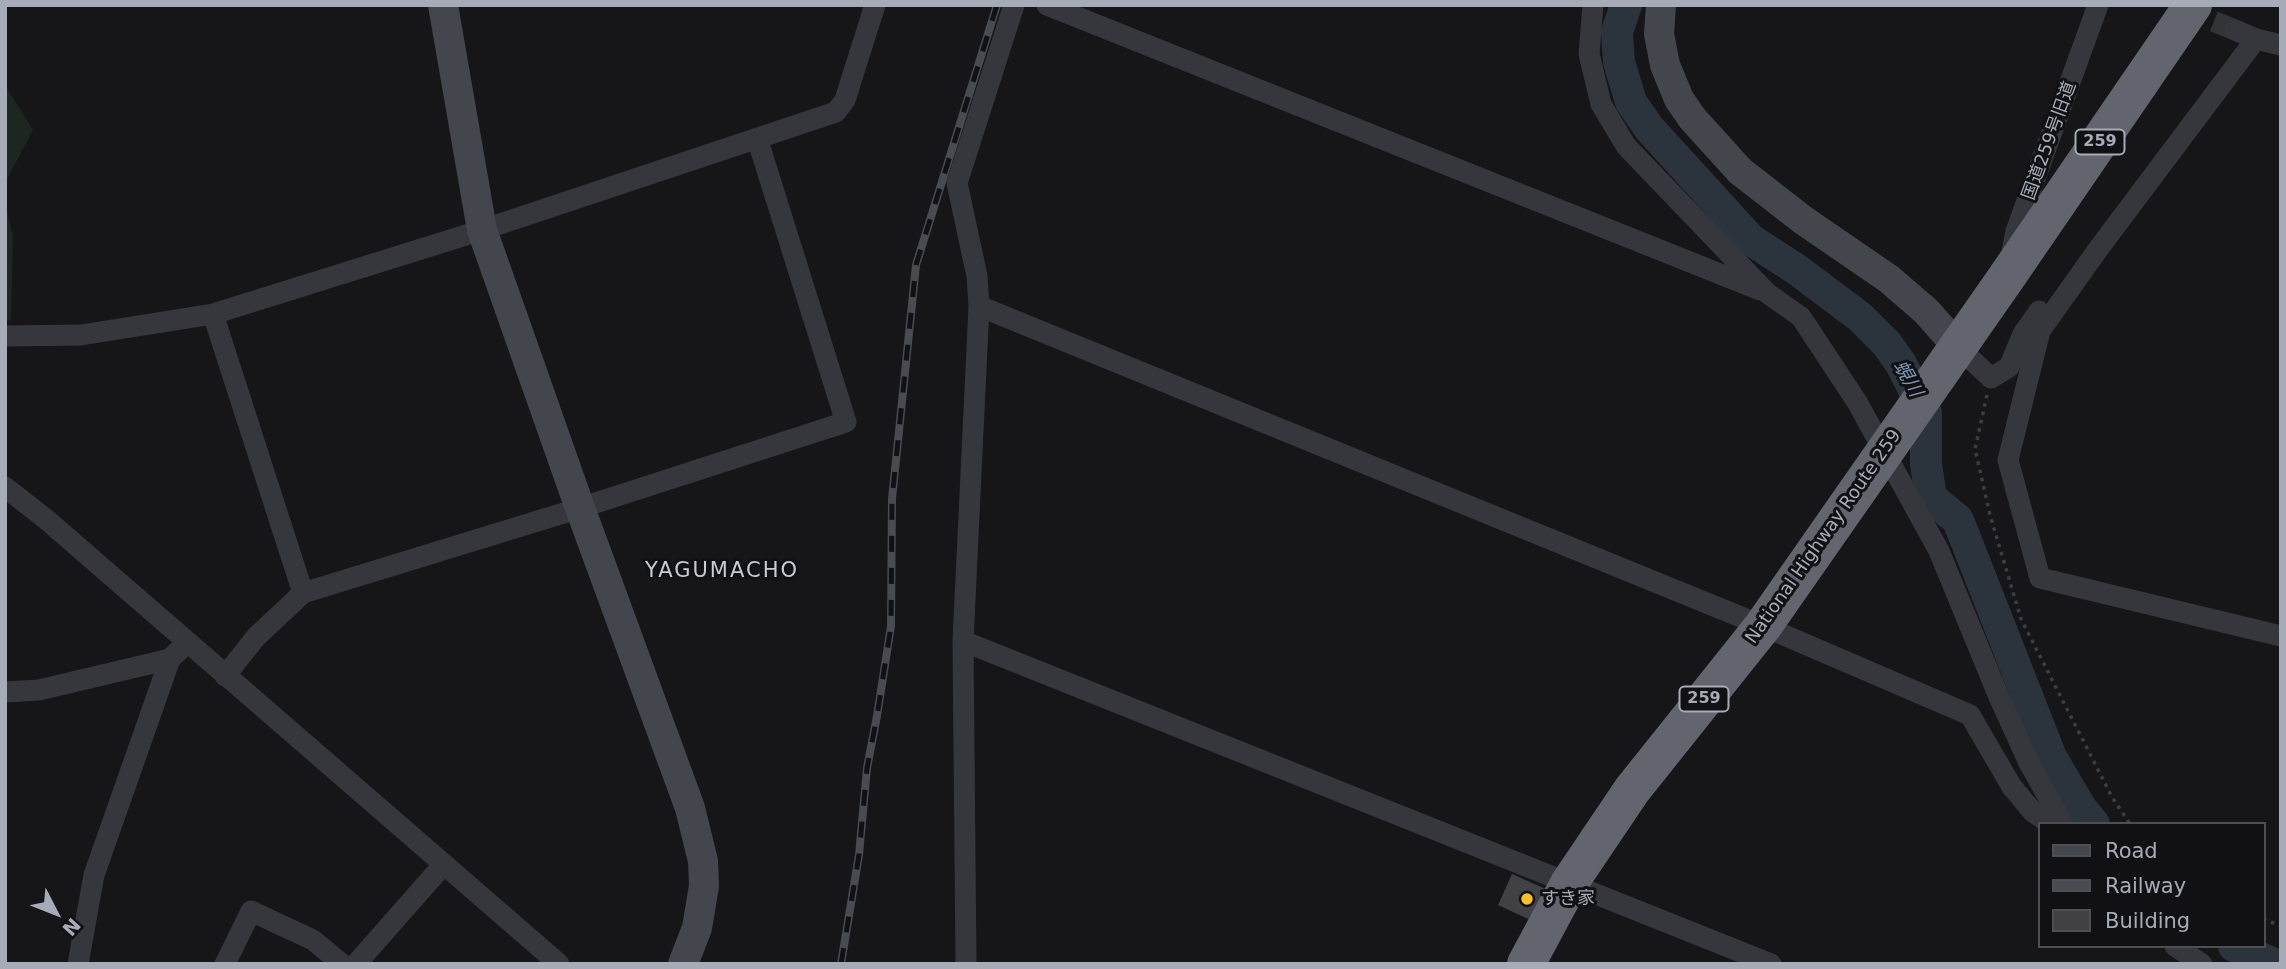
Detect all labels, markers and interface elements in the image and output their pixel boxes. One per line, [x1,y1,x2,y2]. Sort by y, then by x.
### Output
street label: 国道259号旧道 [2019,79,2081,203]
road number: 259 [2076,130,2124,154]
water label: 蜆川 [1888,357,1926,401]
street label: National Highway Route 259 [1742,426,1906,648]
district label: YAGUMACHO [646,559,798,585]
road number: 259 [1680,686,1728,712]
legend [2038,822,2265,948]
text: Road [2105,839,2158,863]
text: Railway [2105,874,2186,898]
north arrow [21,878,91,948]
place label: すき家 [1541,888,1595,910]
marker: すき家 [1519,891,1535,907]
text: Building [2105,909,2190,933]
text: N [58,914,85,940]

